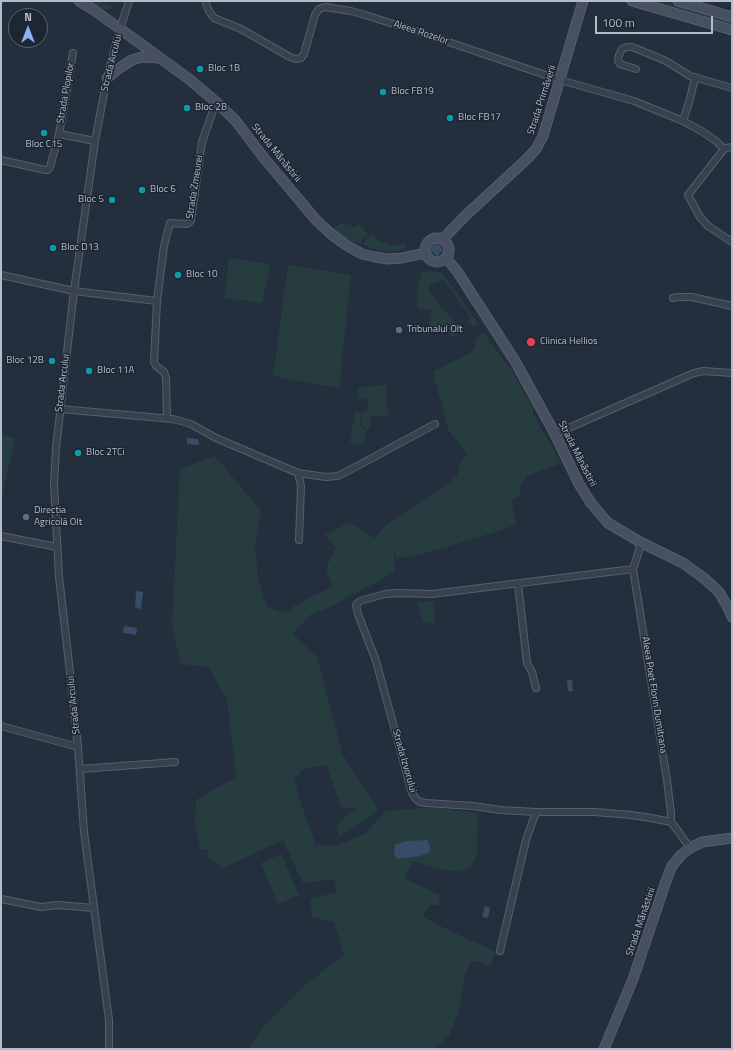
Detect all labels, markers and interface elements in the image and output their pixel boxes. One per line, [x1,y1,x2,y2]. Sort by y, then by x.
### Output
north arrow [8,8,48,48]
scale bar [597,8,715,34]
text: N [24,9,32,25]
text: 100 m [602,13,635,32]
street label: Aleea Rozelor [392,18,450,48]
street label: Strada Arcului [99,33,125,93]
street label: Strada Plopilor [55,62,77,124]
place label: Bloc 1B [208,63,240,75]
marker: Bloc 1B [195,64,205,74]
street label: Strada Primăverii [525,64,559,136]
place label: Bloc FB19 [391,86,434,98]
marker: Bloc FB19 [378,87,388,97]
place label: Bloc 2B [195,102,227,114]
marker: Bloc 2B [182,103,192,113]
place label: Bloc FB17 [458,112,501,124]
marker: Bloc FB17 [445,113,455,123]
street label: Strada Mănăstirii [249,121,303,185]
marker: Bloc C15 [39,128,49,138]
place label: Bloc C15 [26,139,62,151]
street label: Strada Zmeurei [184,154,206,220]
place label: Bloc 6 [150,184,176,196]
marker: Bloc 6 [137,185,147,195]
place label: Bloc 5 [78,194,104,206]
marker: Bloc 5 [107,195,117,205]
place label: Bloc D13 [61,242,99,254]
marker: Bloc D13 [48,243,58,253]
place label: Bloc 10 [186,269,218,281]
marker: Bloc 10 [173,270,183,280]
place label: Tribunalul Olt [407,324,463,336]
marker: Tribunalul Olt [394,325,404,335]
marker: Clinica Hellios [525,336,537,348]
place label: Clinica Hellios [540,336,598,348]
street label: Strada Arcului [53,353,73,413]
place label: Bloc 12B [6,355,44,367]
marker: Bloc 12B [47,356,57,366]
place label: Bloc 11A [97,365,134,377]
marker: Bloc 11A [84,366,94,376]
street label: Strada Mănăstirii [555,419,599,489]
place label: Bloc 2TCi [86,447,125,459]
marker: Bloc 2TCi [73,448,83,458]
place label: Direcția Agricolă Olt [34,505,82,528]
marker: Direcția Agricolă Olt [21,512,31,522]
street label: Aleea Poet Florin Dumitrana [639,636,669,754]
street label: Strada Arcului [65,675,83,735]
street label: Strada Izvorului [389,728,419,794]
street label: Strada Mănăstirii [624,886,658,958]

